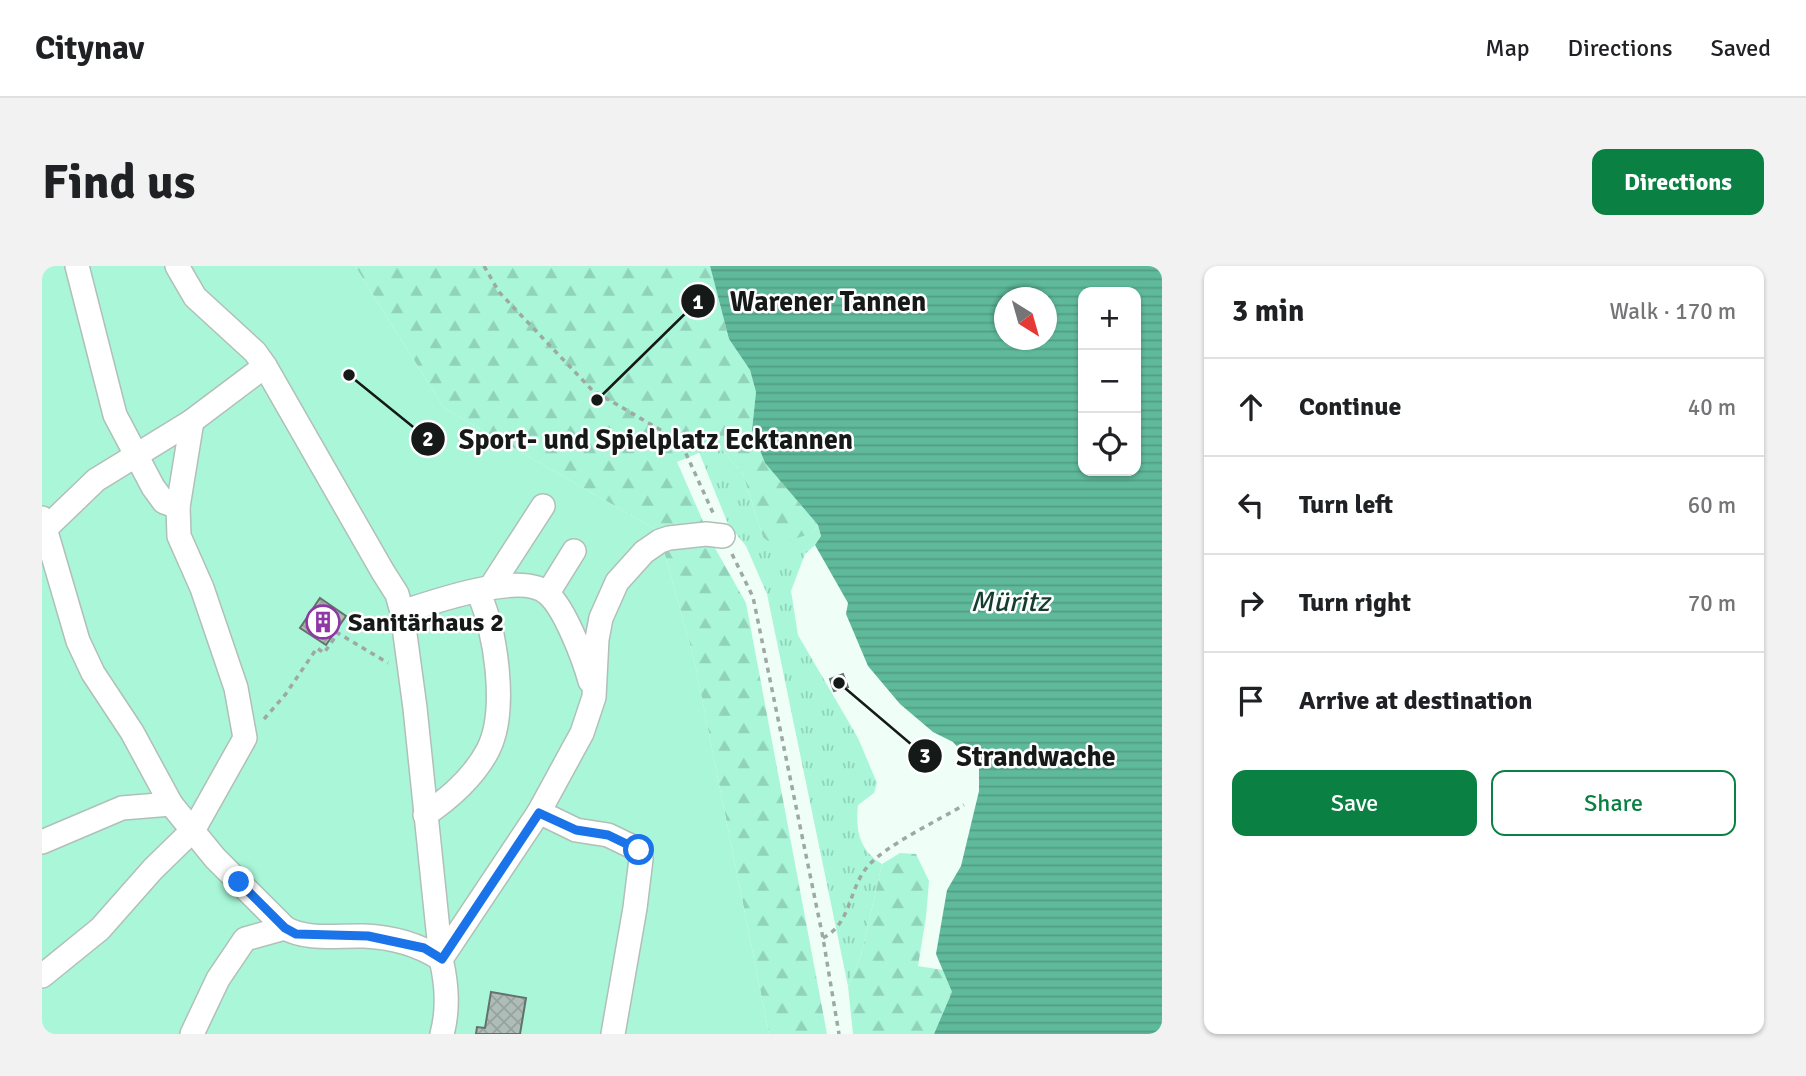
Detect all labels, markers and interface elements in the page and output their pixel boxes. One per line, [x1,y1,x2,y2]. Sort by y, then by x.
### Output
text: Citynav [35,28,144,69]
text: Map [1485,33,1530,63]
text: Directions [1568,33,1673,63]
text: Saved [1711,33,1771,63]
button: Directions [1592,149,1764,215]
text: Find us [42,152,195,212]
callout: Warener Tannen [681,277,940,326]
text: Warener Tannen [730,285,926,319]
north arrow [994,287,1057,350]
map controls [1078,287,1141,476]
button: + [1078,287,1141,350]
text: 1 [692,289,704,315]
text: 3 min [1232,293,1304,330]
text: Walk · 170 m [1610,297,1736,326]
button: − [1078,350,1141,413]
icon: ahead [1232,388,1270,426]
text: Continue [1299,391,1401,423]
text: 40 m [1688,393,1736,422]
button: locate [1078,413,1141,476]
callout: Sport- und Spielplatz Ecktannen [410,414,868,463]
text: Sport- und Spielplatz Ecktannen [459,423,853,457]
text: 2 [422,426,434,452]
icon: left [1232,486,1270,524]
text: Turn left [1299,489,1393,521]
text: 60 m [1688,491,1736,520]
icon: right [1232,584,1270,622]
water label: Müritz [971,585,1052,619]
text: Turn right [1299,587,1411,619]
text: 70 m [1688,589,1736,618]
building icon: Sanitärhaus 2 [304,603,342,641]
place label: Sanitärhaus 2 [348,607,504,639]
icon: arrive [1232,682,1270,720]
text: Arrive at destination [1299,685,1532,717]
callout: Strandwache [907,732,1129,781]
text: Strandwache [956,740,1116,774]
text: 3 [919,743,931,769]
button: Save [1232,770,1477,836]
button: Share [1491,770,1736,836]
route start [623,834,654,865]
route end [223,866,254,897]

